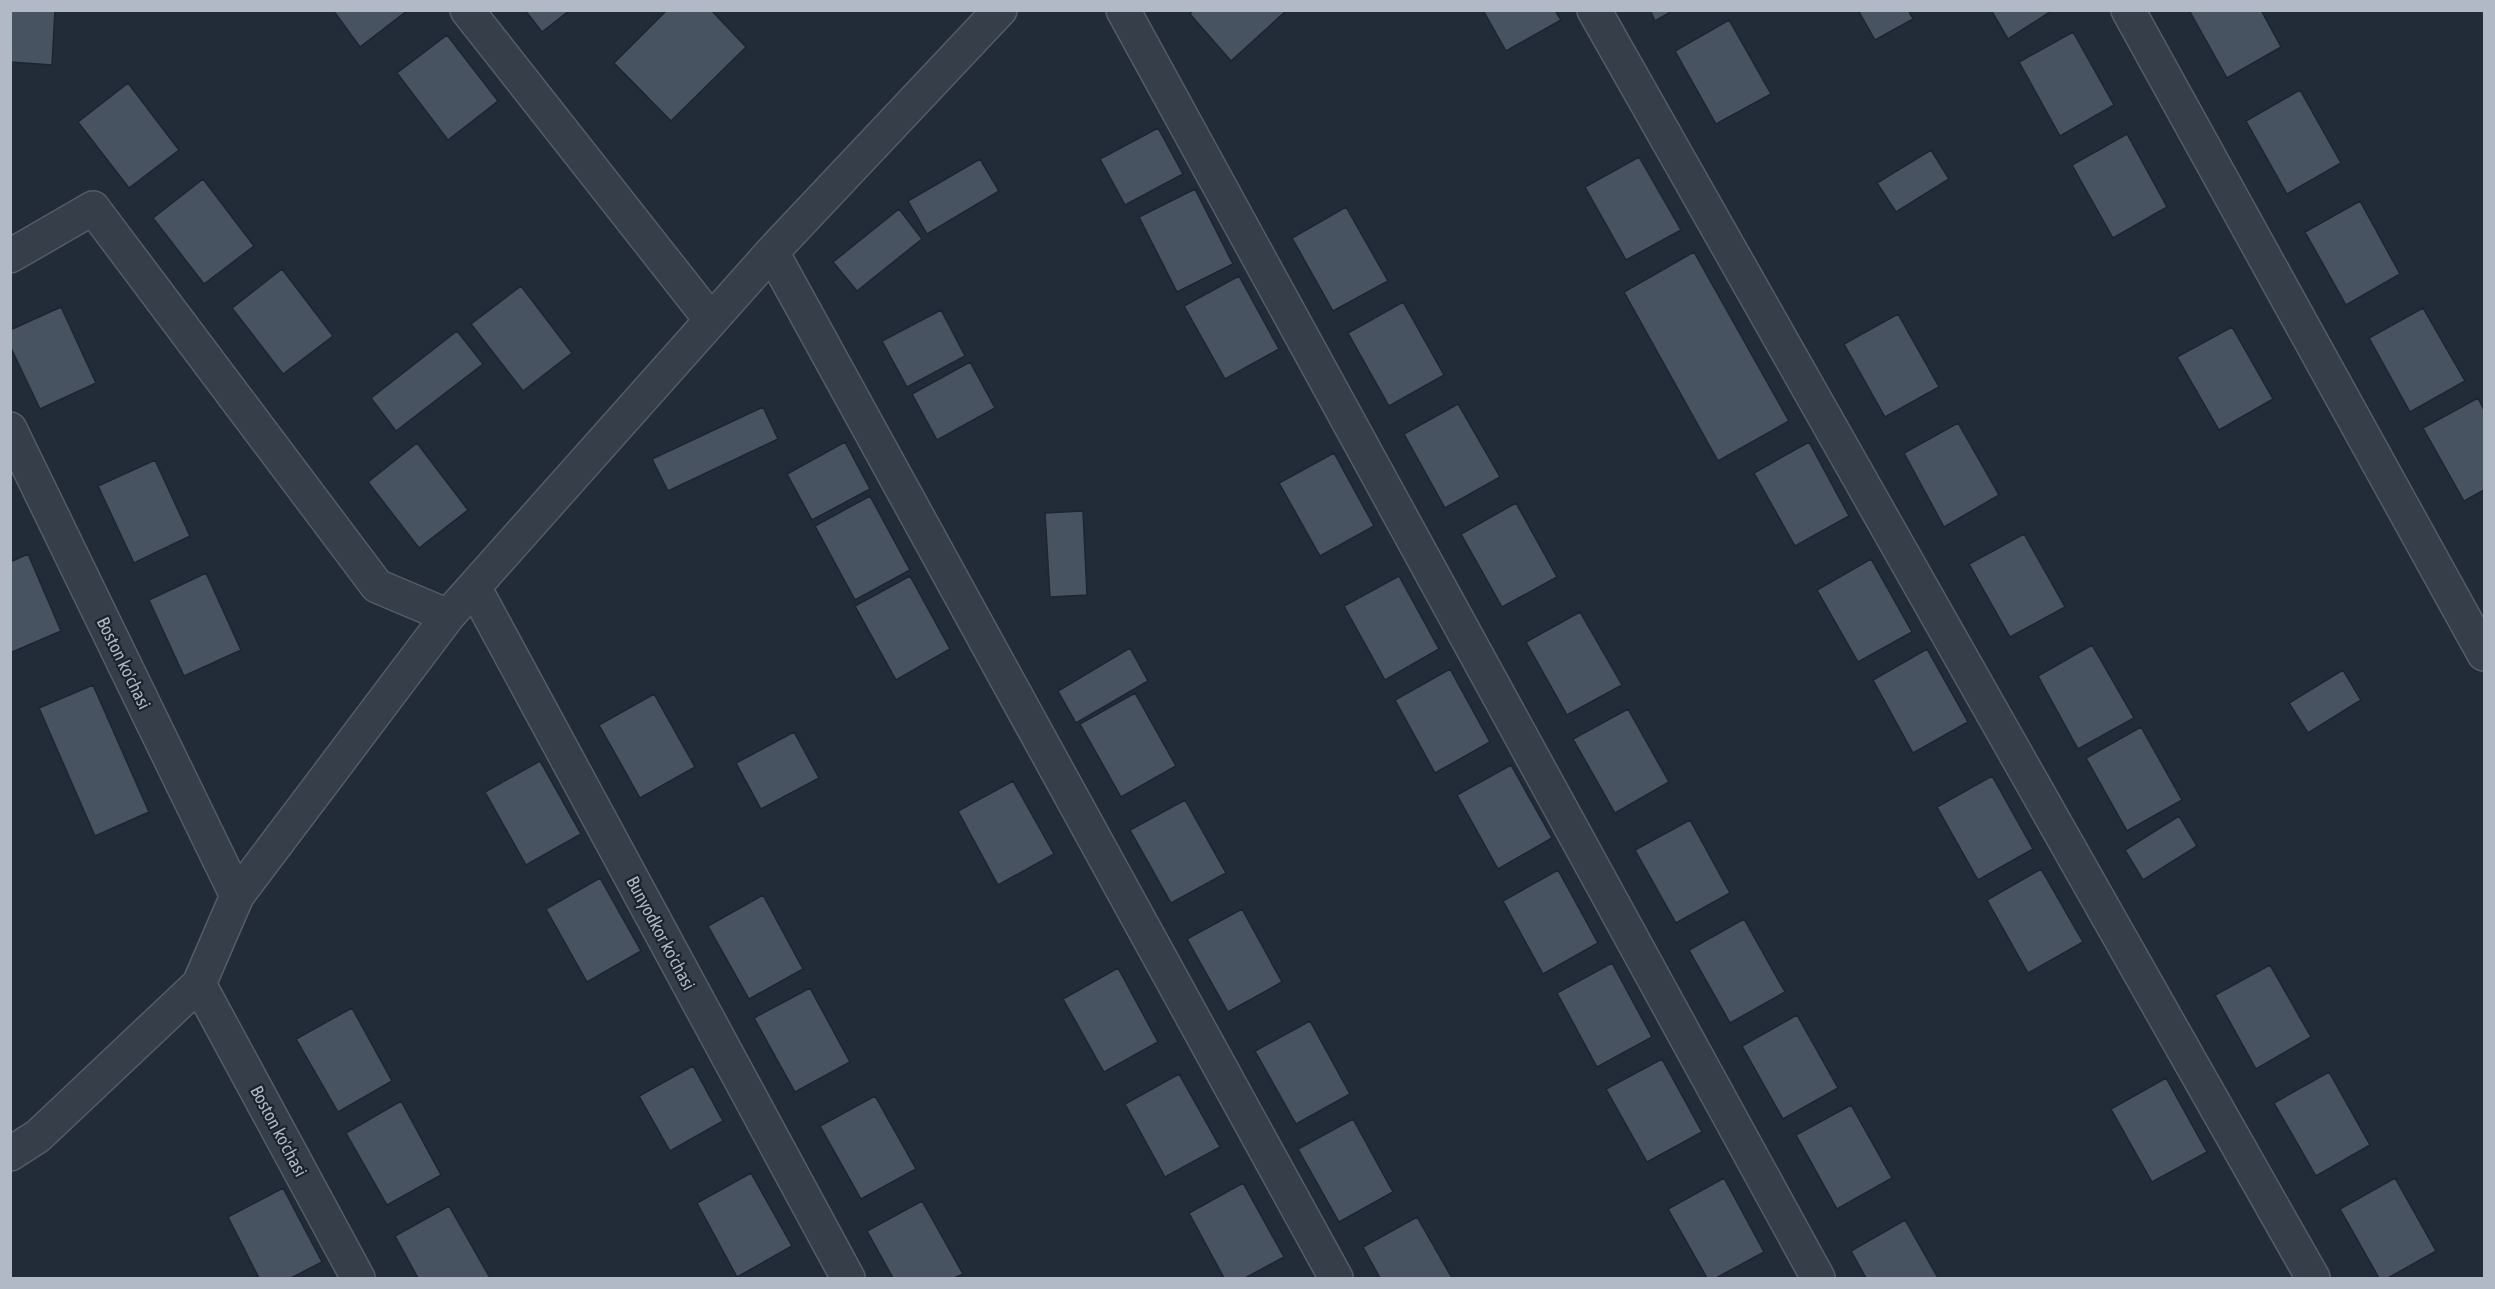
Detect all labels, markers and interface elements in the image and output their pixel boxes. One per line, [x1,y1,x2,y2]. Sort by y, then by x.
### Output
street label: Boston ko'chasi [93,614,155,712]
street label: Bunyodkor ko'chasi [622,873,700,993]
street label: Boston ko'chasi [246,1082,312,1180]

